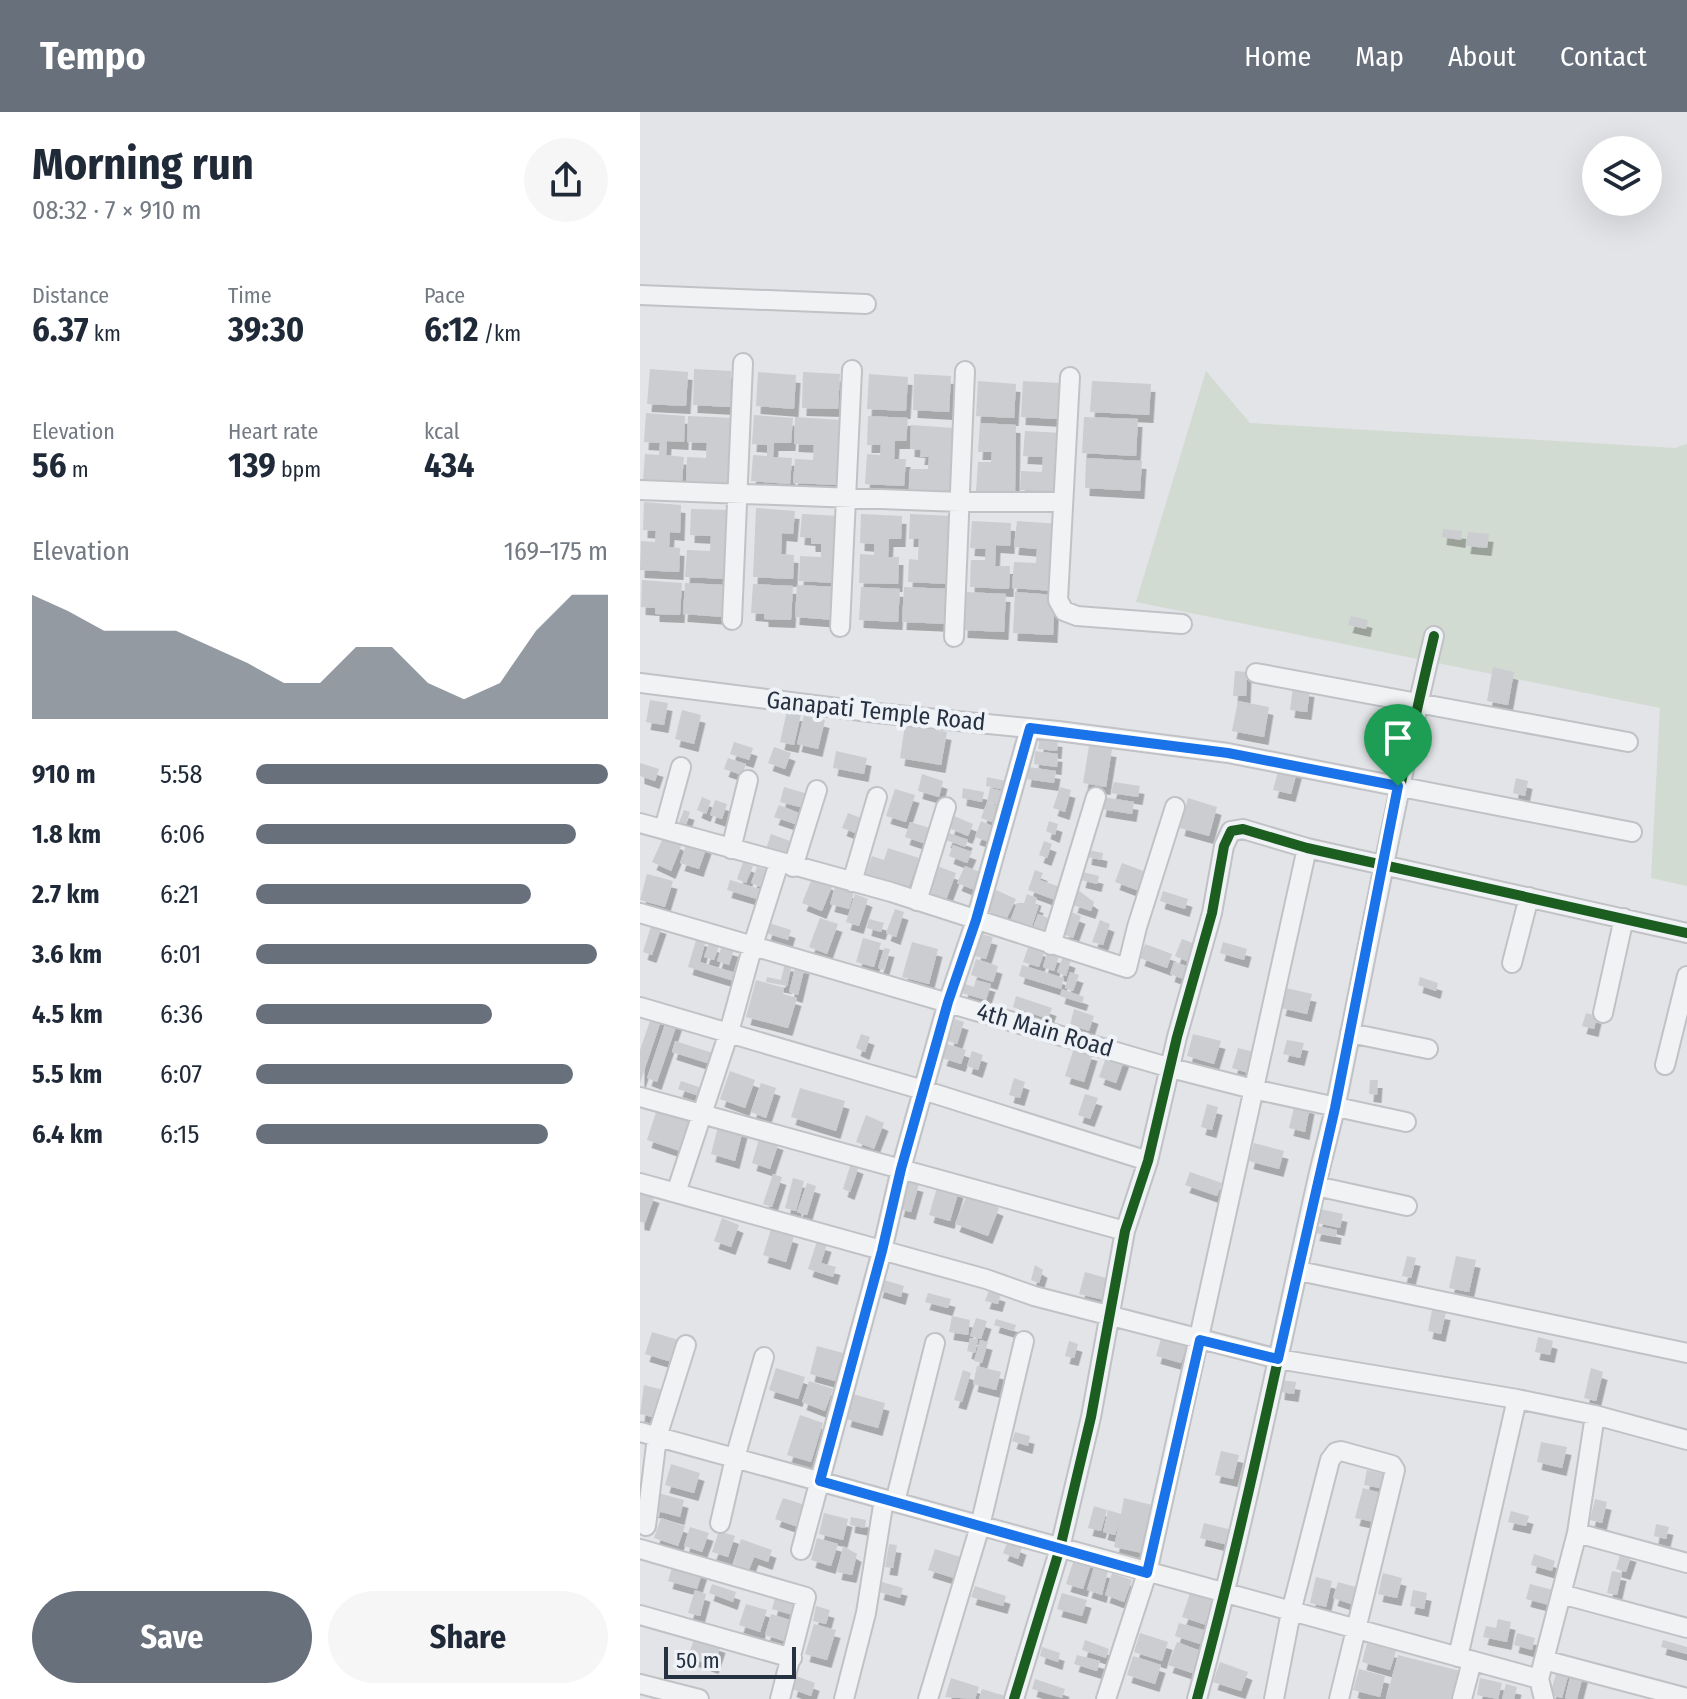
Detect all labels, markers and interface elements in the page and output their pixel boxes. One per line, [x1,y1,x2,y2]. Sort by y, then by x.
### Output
text: Tempo [40,33,146,79]
text: Home [1244,40,1311,73]
text: Map [1355,40,1404,73]
text: About [1448,40,1516,73]
text: Contact [1560,40,1647,73]
map controls [1582,136,1662,216]
button: layers [1582,136,1662,216]
text: Morning run [32,138,254,191]
button: share [524,138,608,222]
text: 08:32 · 7 × 910 m [32,195,202,226]
text: Distance [32,282,109,309]
text: Time [228,282,272,309]
text: Pace [424,282,465,309]
text: 6.37 [32,309,89,350]
text: 39:30 [228,309,304,350]
text: 6:12 [424,309,479,350]
text: km [89,320,121,347]
text: /km [479,320,521,347]
text: Elevation [32,418,115,445]
text: Heart rate [228,418,318,445]
text: kcal [424,418,460,445]
text: 56 [32,445,66,486]
text: 139 [228,445,276,486]
text: 434 [424,445,475,486]
text: m [66,456,89,483]
text: bpm [276,456,321,483]
text: Elevation [32,536,130,567]
text: 169–175 m [504,536,608,567]
street label: Ganapati Temple Road [765,686,987,736]
pin [1364,704,1432,786]
icon: arrive [1376,716,1420,760]
text: 910 m [32,759,96,790]
text: 5:58 [160,759,202,790]
text: 1.8 km [32,819,101,850]
text: 6:06 [160,819,205,850]
text: 2.7 km [32,879,100,910]
text: 6:21 [160,879,199,910]
text: 3.6 km [32,939,102,970]
text: 6:01 [160,939,201,970]
street label: 4th Main Road [974,997,1116,1063]
text: 4.5 km [32,999,103,1030]
text: 6:36 [160,999,203,1030]
text: 5.5 km [32,1059,102,1090]
text: 6:07 [160,1059,202,1090]
text: 6.4 km [32,1119,103,1150]
text: 6:15 [160,1119,199,1150]
button: Save [32,1591,312,1683]
button: Share [328,1591,608,1683]
scale bar [664,1643,796,1679]
text: 50 m [676,1647,720,1674]

